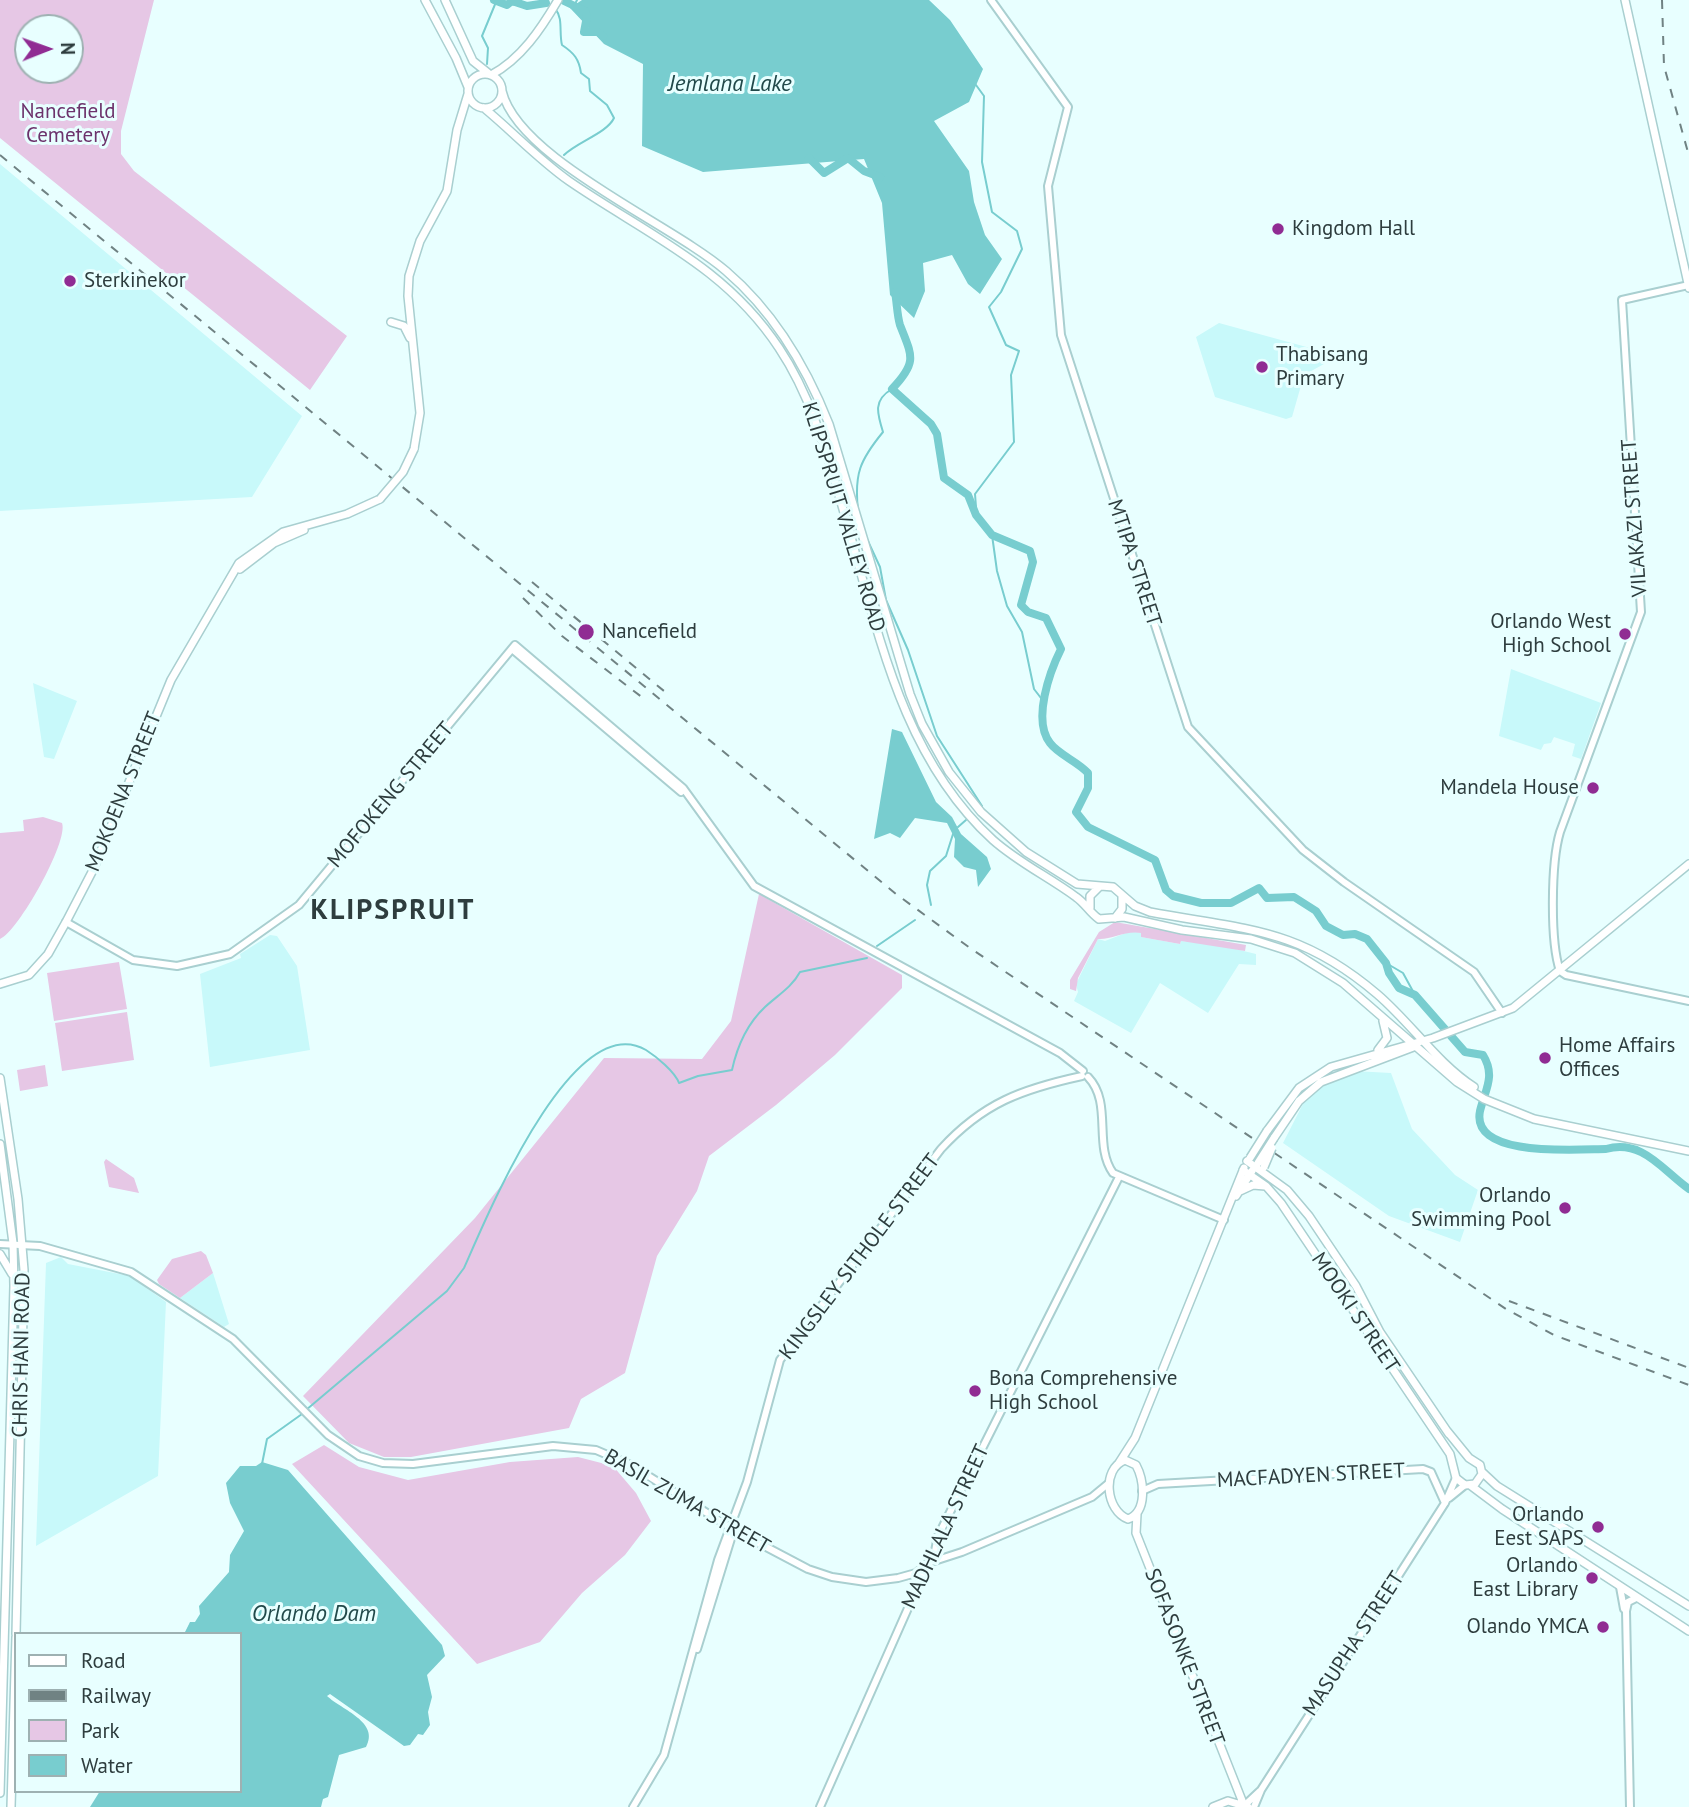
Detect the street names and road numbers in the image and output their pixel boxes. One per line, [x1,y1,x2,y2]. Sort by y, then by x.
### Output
street label: KLIPSPRUIT VALLEY ROAD [796,399,890,635]
street label: VILAKAZI STREET [1617,438,1653,598]
street label: MTIPA STREET [1102,496,1166,630]
street label: MOKOENA STREET [81,709,167,875]
street label: MOFOKENG STREET [323,717,459,873]
street label: KINGSLEY SITHOLE STREET [774,1149,946,1365]
street label: MOOKI STREET [1306,1248,1404,1378]
street label: CHRIS HANI ROAD [8,1272,36,1438]
street label: MADHLALA STREET [897,1441,995,1613]
street label: BASIL ZUMA STREET [600,1444,774,1560]
street label: MACFADYEN STREET [1216,1458,1406,1494]
street label: SOFASONKE STREET [1139,1565,1229,1749]
street label: MASUPHA STREET [1298,1567,1410,1721]

